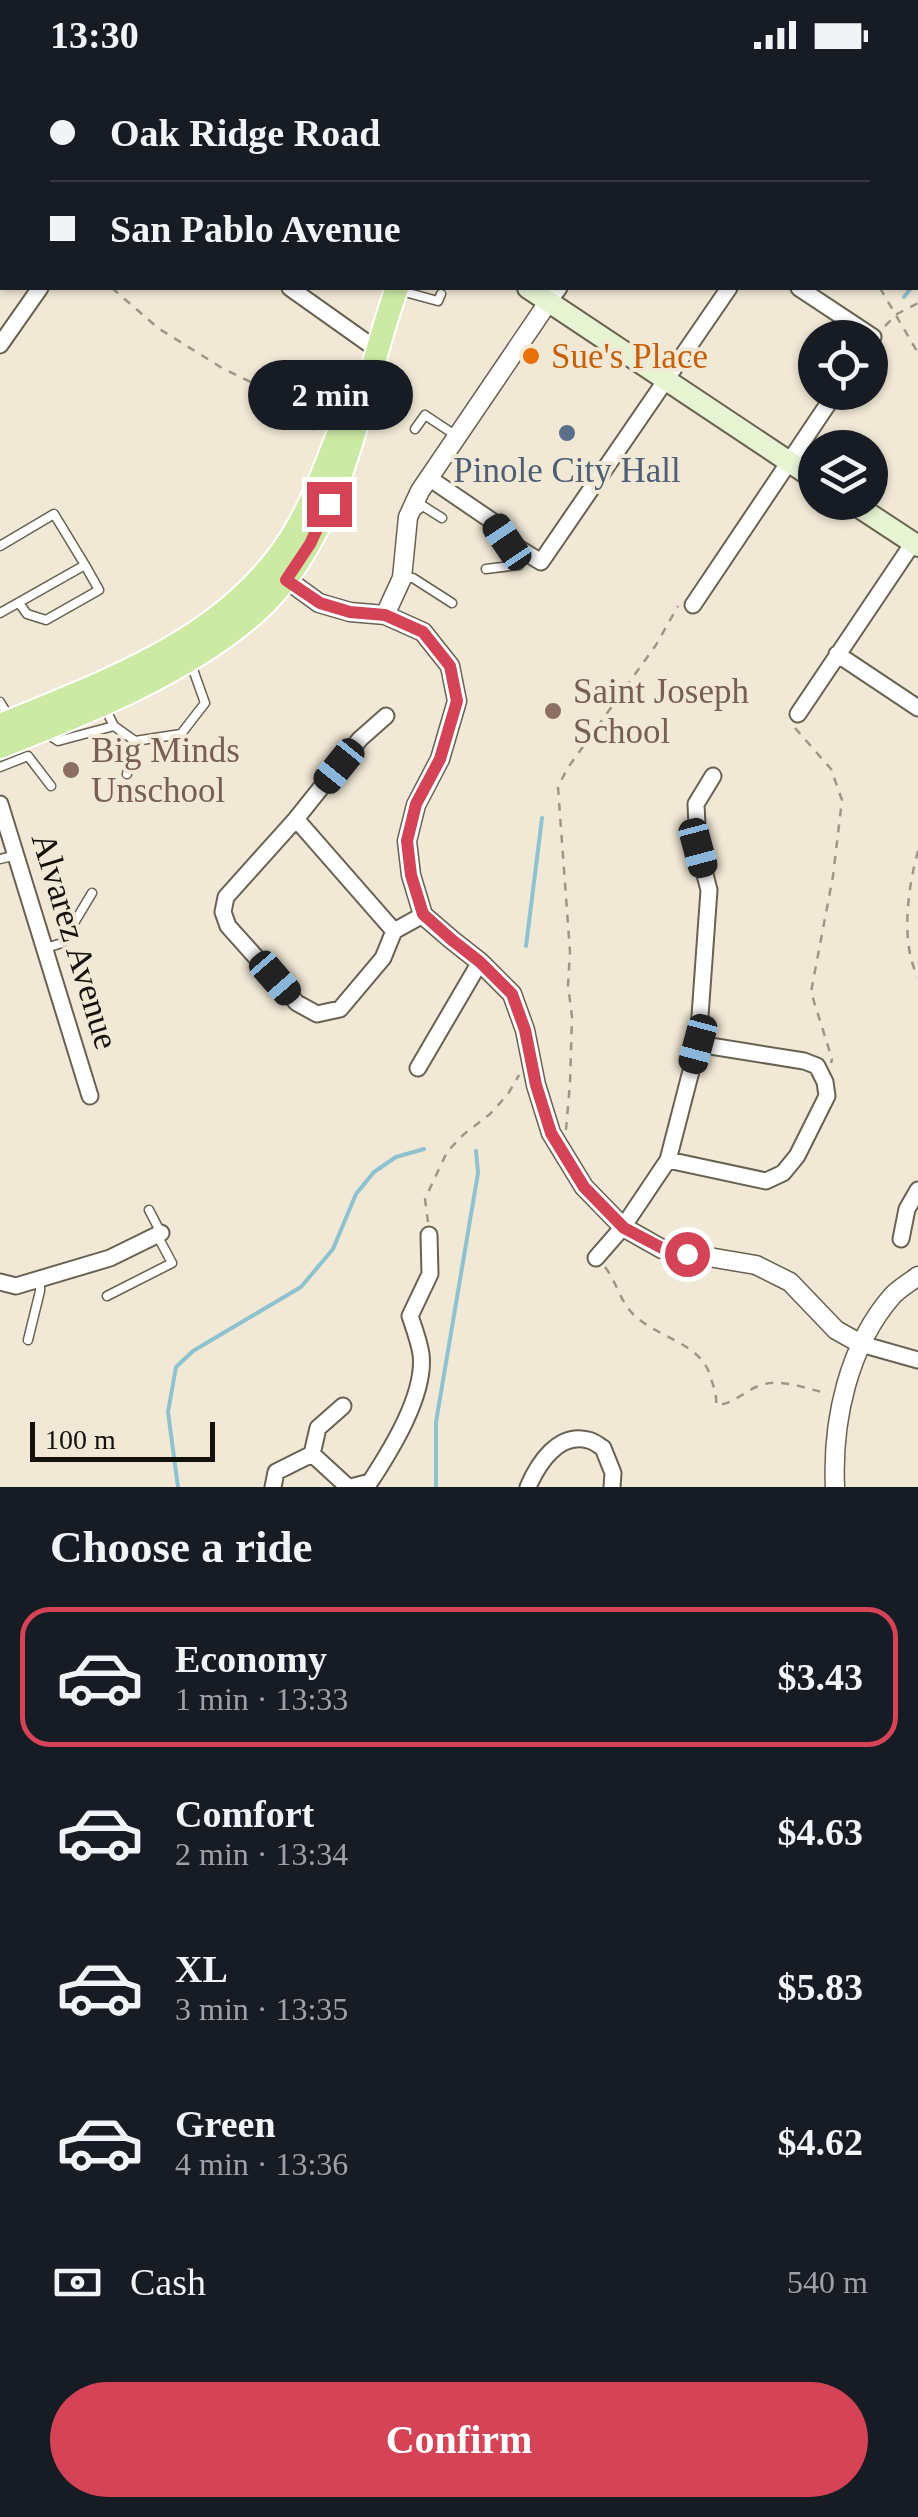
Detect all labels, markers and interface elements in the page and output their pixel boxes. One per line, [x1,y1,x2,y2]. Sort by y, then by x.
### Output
text: 13:30 [50,14,139,56]
text: Oak Ridge Road [110,112,380,154]
text: San Pablo Avenue [110,208,401,250]
map controls [798,320,888,520]
button: locate [798,320,888,410]
place label: Sue's Place [551,337,708,376]
marker: Sue's Place [520,345,542,367]
callout: 2 min [246,359,412,429]
text: 2 min [292,377,369,413]
marker: Pinole City Hall [556,422,578,444]
button: layers [798,430,888,520]
place label: Pinole City Hall [453,451,681,490]
route end [307,482,352,527]
car [478,509,536,575]
place label: Saint Joseph School [573,672,749,751]
marker: Saint Joseph School [542,700,564,722]
place label: Big Minds Unschool [91,731,240,810]
car [308,733,370,799]
marker: Big Minds Unschool [60,759,82,781]
car [676,815,720,881]
street label: Alvarez Avenue [24,828,126,1054]
car [244,946,306,1010]
car [676,1011,720,1077]
route start [665,1232,710,1277]
scale bar [30,1417,215,1462]
text: 100 m [45,1424,116,1455]
text: Choose a ride [50,1522,313,1572]
icon: car [55,1632,145,1722]
text: Economy [175,1638,327,1680]
text: $3.43 [778,1656,863,1698]
text: 1 min · 13:33 [175,1681,348,1717]
icon: car [55,1787,145,1877]
text: Comfort [175,1793,314,1835]
text: $4.63 [778,1811,863,1853]
text: 2 min · 13:34 [175,1836,348,1872]
icon: car [55,1942,145,2032]
text: XL [175,1948,228,1990]
text: $5.83 [778,1966,863,2008]
text: 3 min · 13:35 [175,1991,348,2027]
icon: car [55,2097,145,2187]
text: Green [175,2103,276,2145]
text: $4.62 [778,2121,863,2163]
text: 4 min · 13:36 [175,2146,348,2182]
icon: cash [50,2255,105,2310]
text: Cash [130,2261,206,2303]
text: 540 m [787,2264,868,2300]
button: Confirm [50,2382,868,2497]

